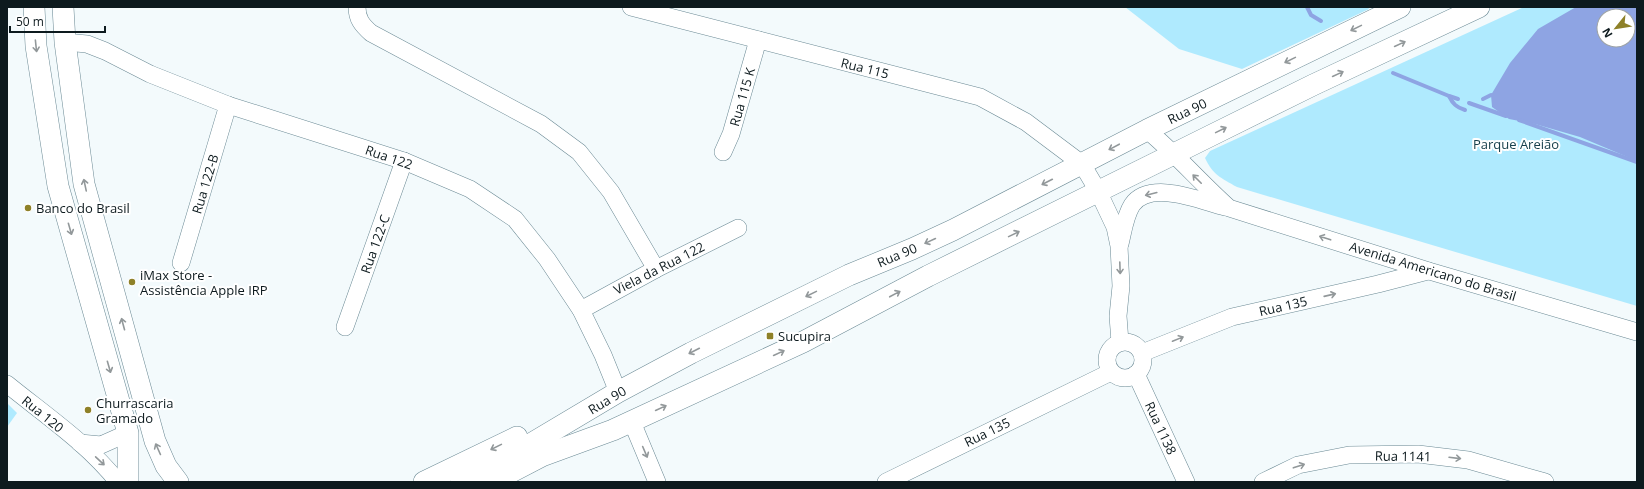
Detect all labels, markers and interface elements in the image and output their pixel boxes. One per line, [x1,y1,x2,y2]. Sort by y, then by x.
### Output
scale bar [10,8,105,34]
north arrow [1596,8,1636,48]
text: 50 m [16,13,44,30]
one-way arrow [1350,25,1362,32]
text: N [1598,26,1616,41]
one-way arrow [33,39,40,52]
one-way arrow [1394,40,1406,47]
street label: Rua 115 [839,53,891,83]
one-way arrow [1284,57,1296,64]
street label: Rua 115 K [725,66,759,128]
one-way arrow [1331,70,1343,77]
street label: Rua 90 [1164,94,1210,128]
one-way arrow [1214,126,1226,134]
park label: Parque Areião [1473,135,1559,153]
street label: Rua 122 [363,141,415,173]
one-way arrow [1108,144,1120,152]
street label: Rua 122-B [187,152,223,216]
one-way arrow [1192,174,1202,184]
one-way arrow [81,179,89,192]
one-way arrow [1041,179,1053,186]
one-way arrow [1145,191,1158,198]
place label: Banco do Brasil [36,199,130,217]
marker: Banco do Brasil [23,203,33,213]
street label: Rua 122-C [356,212,394,276]
one-way arrow [67,222,74,235]
one-way arrow [1007,230,1019,237]
one-way arrow [1319,234,1331,242]
street label: Viela da Rua 122 [611,237,707,299]
street label: Avenida Americano do Brasil [1347,237,1519,305]
one-way arrow [924,238,936,245]
street label: Rua 90 [874,239,920,271]
one-way arrow [1116,261,1124,274]
place label: iMax Store - Assistência Apple IRP [140,266,268,299]
marker: iMax Store - Assistência Apple IRP [127,277,137,287]
one-way arrow [805,290,817,298]
one-way arrow [889,290,901,297]
one-way arrow [1323,291,1336,299]
street label: Rua 135 [1257,292,1309,320]
one-way arrow [119,317,126,330]
place label: Sucupira [778,327,831,345]
marker: Sucupira [765,331,775,341]
one-way arrow [1172,334,1184,342]
one-way arrow [688,348,700,355]
one-way arrow [773,349,785,356]
one-way arrow [106,360,113,373]
street label: Rua 90 [585,382,629,418]
street label: Rua 120 [18,392,68,436]
place label: Churrascaria Gramado [96,394,173,427]
street label: Rua 1138 [1141,399,1181,457]
one-way arrow [655,404,667,411]
marker: Churrascaria Gramado [83,405,93,415]
street label: Rua 135 [961,413,1013,451]
one-way arrow [154,443,162,455]
one-way arrow [490,444,502,451]
one-way arrow [641,445,649,457]
street label: Rua 1141 [1375,447,1431,465]
one-way arrow [1448,455,1461,462]
one-way arrow [95,457,105,466]
one-way arrow [1292,462,1305,469]

